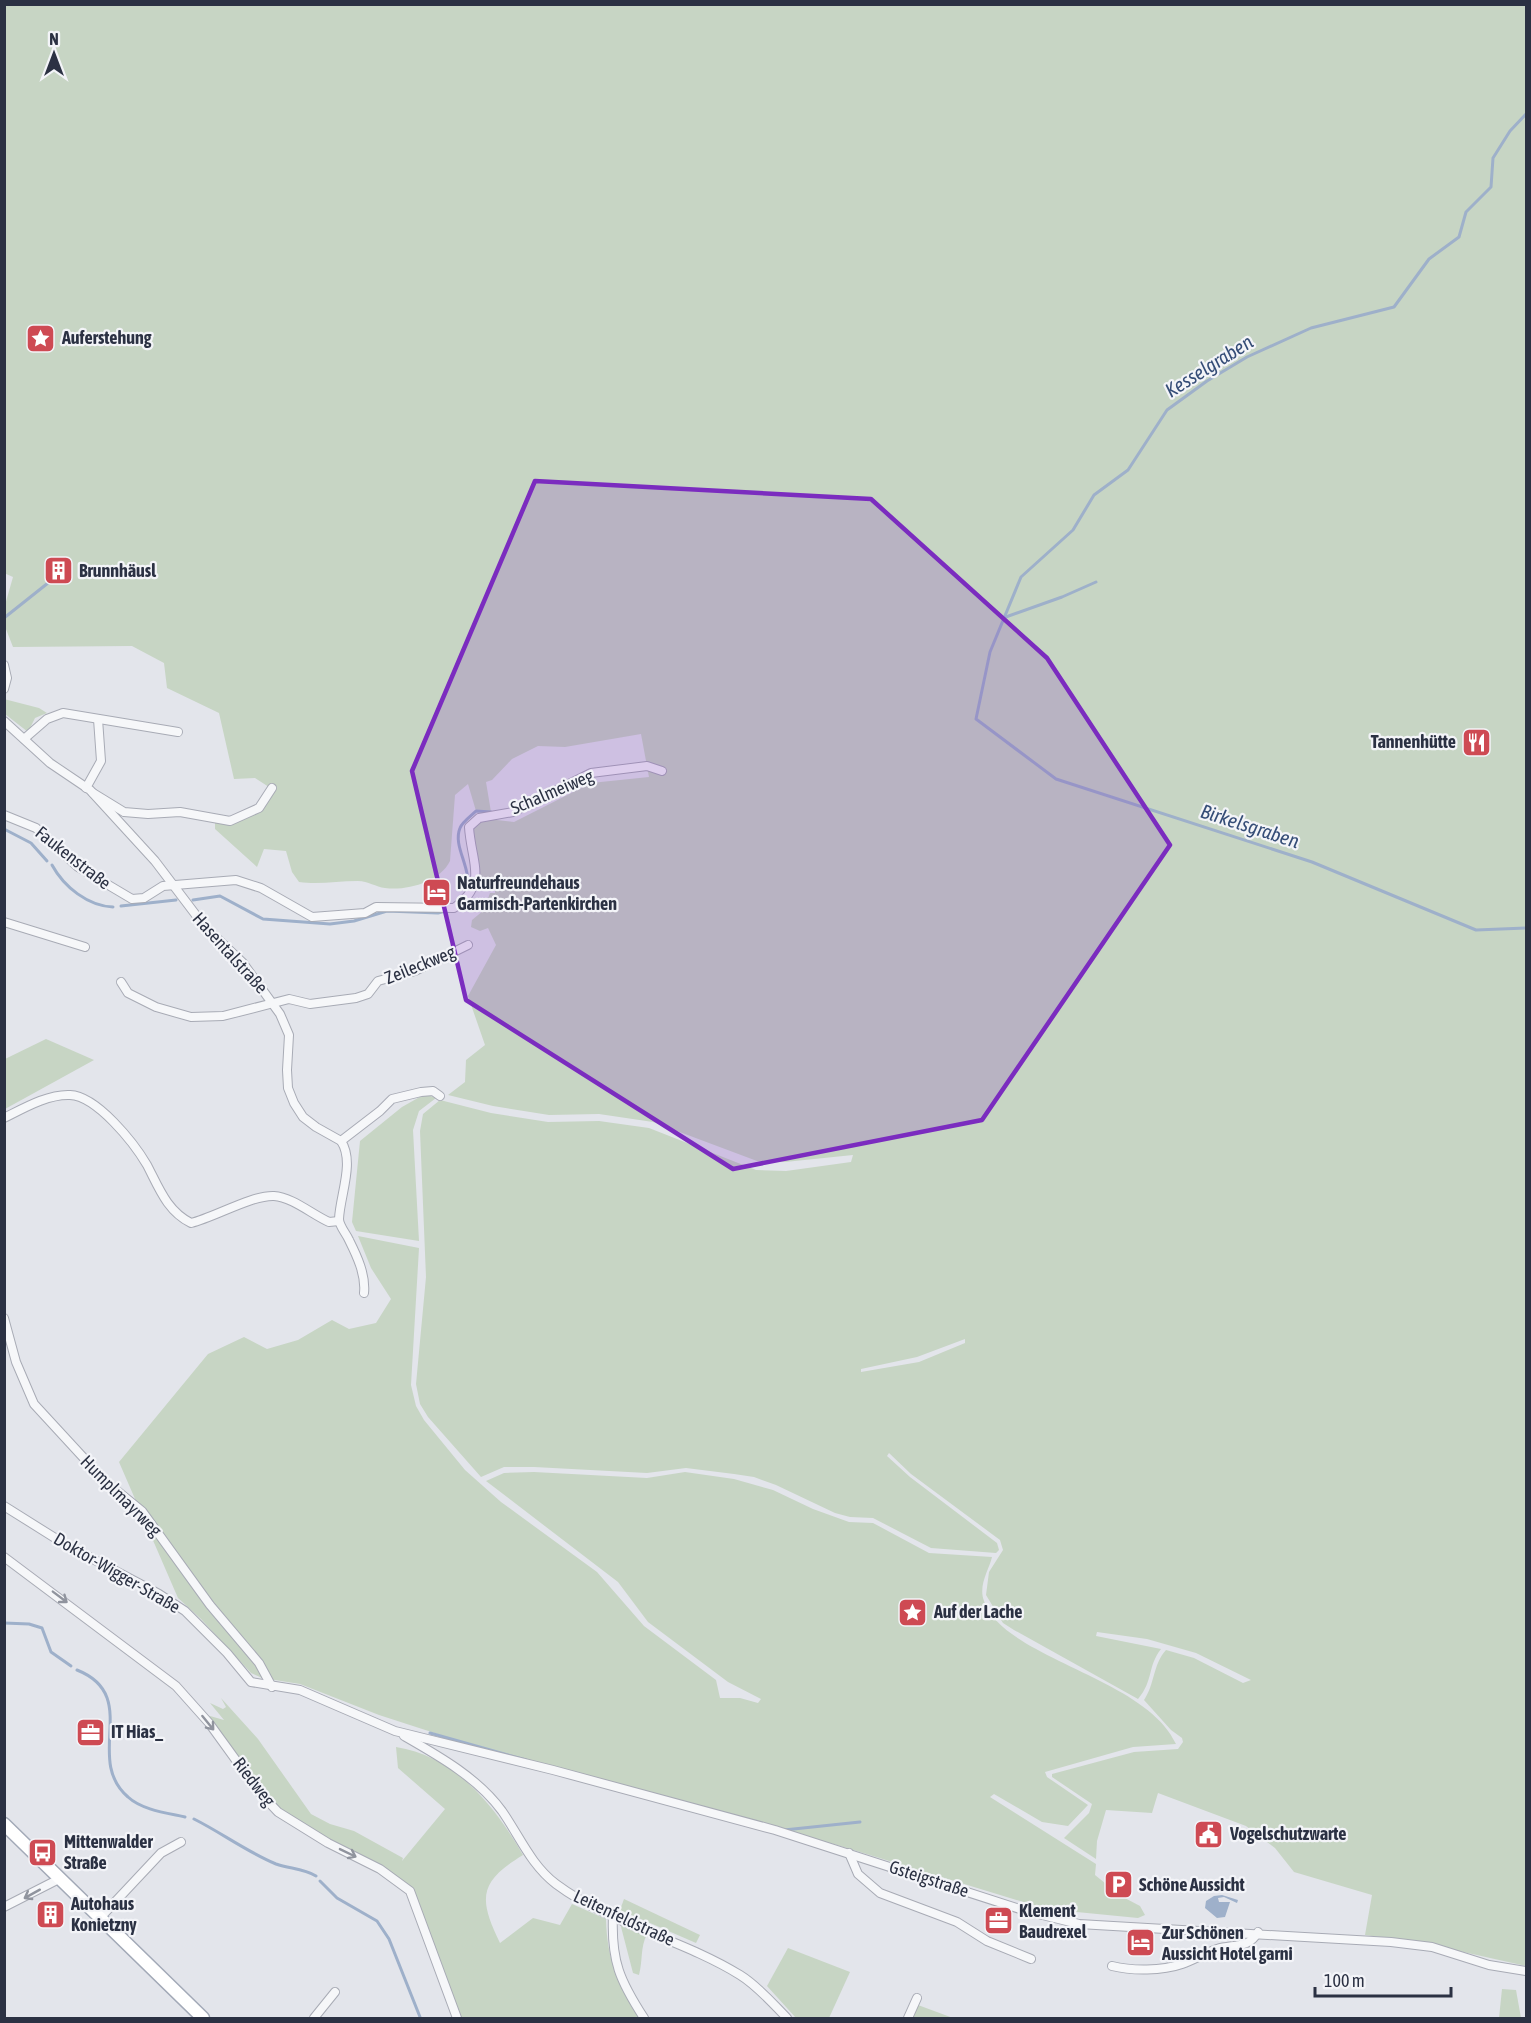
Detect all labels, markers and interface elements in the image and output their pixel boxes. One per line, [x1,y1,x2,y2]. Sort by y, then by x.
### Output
north arrow [24,24,84,84]
text: N [49,30,59,48]
place icon: Auferstehung [25,322,57,354]
place label: Auferstehung [61,327,152,348]
water label: Kesselgraben [1161,329,1257,402]
building icon: Brunnhäusl [42,555,74,587]
place label: Brunnhäusl [79,560,156,581]
restaurant icon: Tannenhütte [1461,726,1493,758]
place label: Tannenhütte [1371,731,1456,752]
street label: Schalmeiweg [507,765,597,818]
water label: Birkelsgraben [1198,799,1303,852]
street label: Faukenstraße [31,822,115,894]
place label: Naturfreundehaus Garmisch-Partenkirchen [457,872,617,914]
hotel icon: Naturfreundehaus Garmisch-Partenkirchen [420,877,452,909]
street label: Hasentalstraße [188,908,272,998]
street label: Zeileckweg [382,941,458,988]
street label: Humplmayrweg [76,1451,166,1541]
street label: Doktor-Wigger-Straße [50,1528,184,1617]
one-way arrow [51,1590,67,1603]
place icon: Auf der Lache [897,1596,929,1628]
place label: Auf der Lache [933,1601,1022,1622]
one-way arrow [201,1714,214,1730]
office icon: IT Hias_ [74,1716,106,1748]
place label: IT Hias_ [111,1721,163,1742]
street label: Riedweg [229,1753,280,1811]
public building icon: Vogelschutzwarte [1193,1818,1225,1850]
place label: Vogelschutzwarte [1229,1823,1346,1844]
place label: Mittenwalder Straße [64,1831,154,1873]
bus stop icon: Mittenwalder Straße [27,1836,59,1868]
one-way arrow [338,1847,356,1859]
street label: Gsteigstraße [887,1856,972,1901]
parking icon: Schöne Aussicht [1102,1869,1134,1901]
place label: Schöne Aussicht [1139,1874,1246,1895]
street label: Leitenfeldstraße [570,1885,678,1950]
one-way arrow [24,1888,41,1900]
place label: Autohaus Konietzny [70,1893,137,1935]
building icon: Autohaus Konietzny [34,1898,66,1930]
place label: Klement Baudrexel [1019,1900,1087,1942]
office icon: Klement Baudrexel [982,1905,1014,1937]
place label: Zur Schönen Aussicht Hotel garni [1161,1922,1293,1964]
hotel icon: Zur Schönen Aussicht Hotel garni [1125,1927,1157,1959]
scale bar [1315,1960,1452,1998]
text: 100 m [1324,1970,1365,1991]

